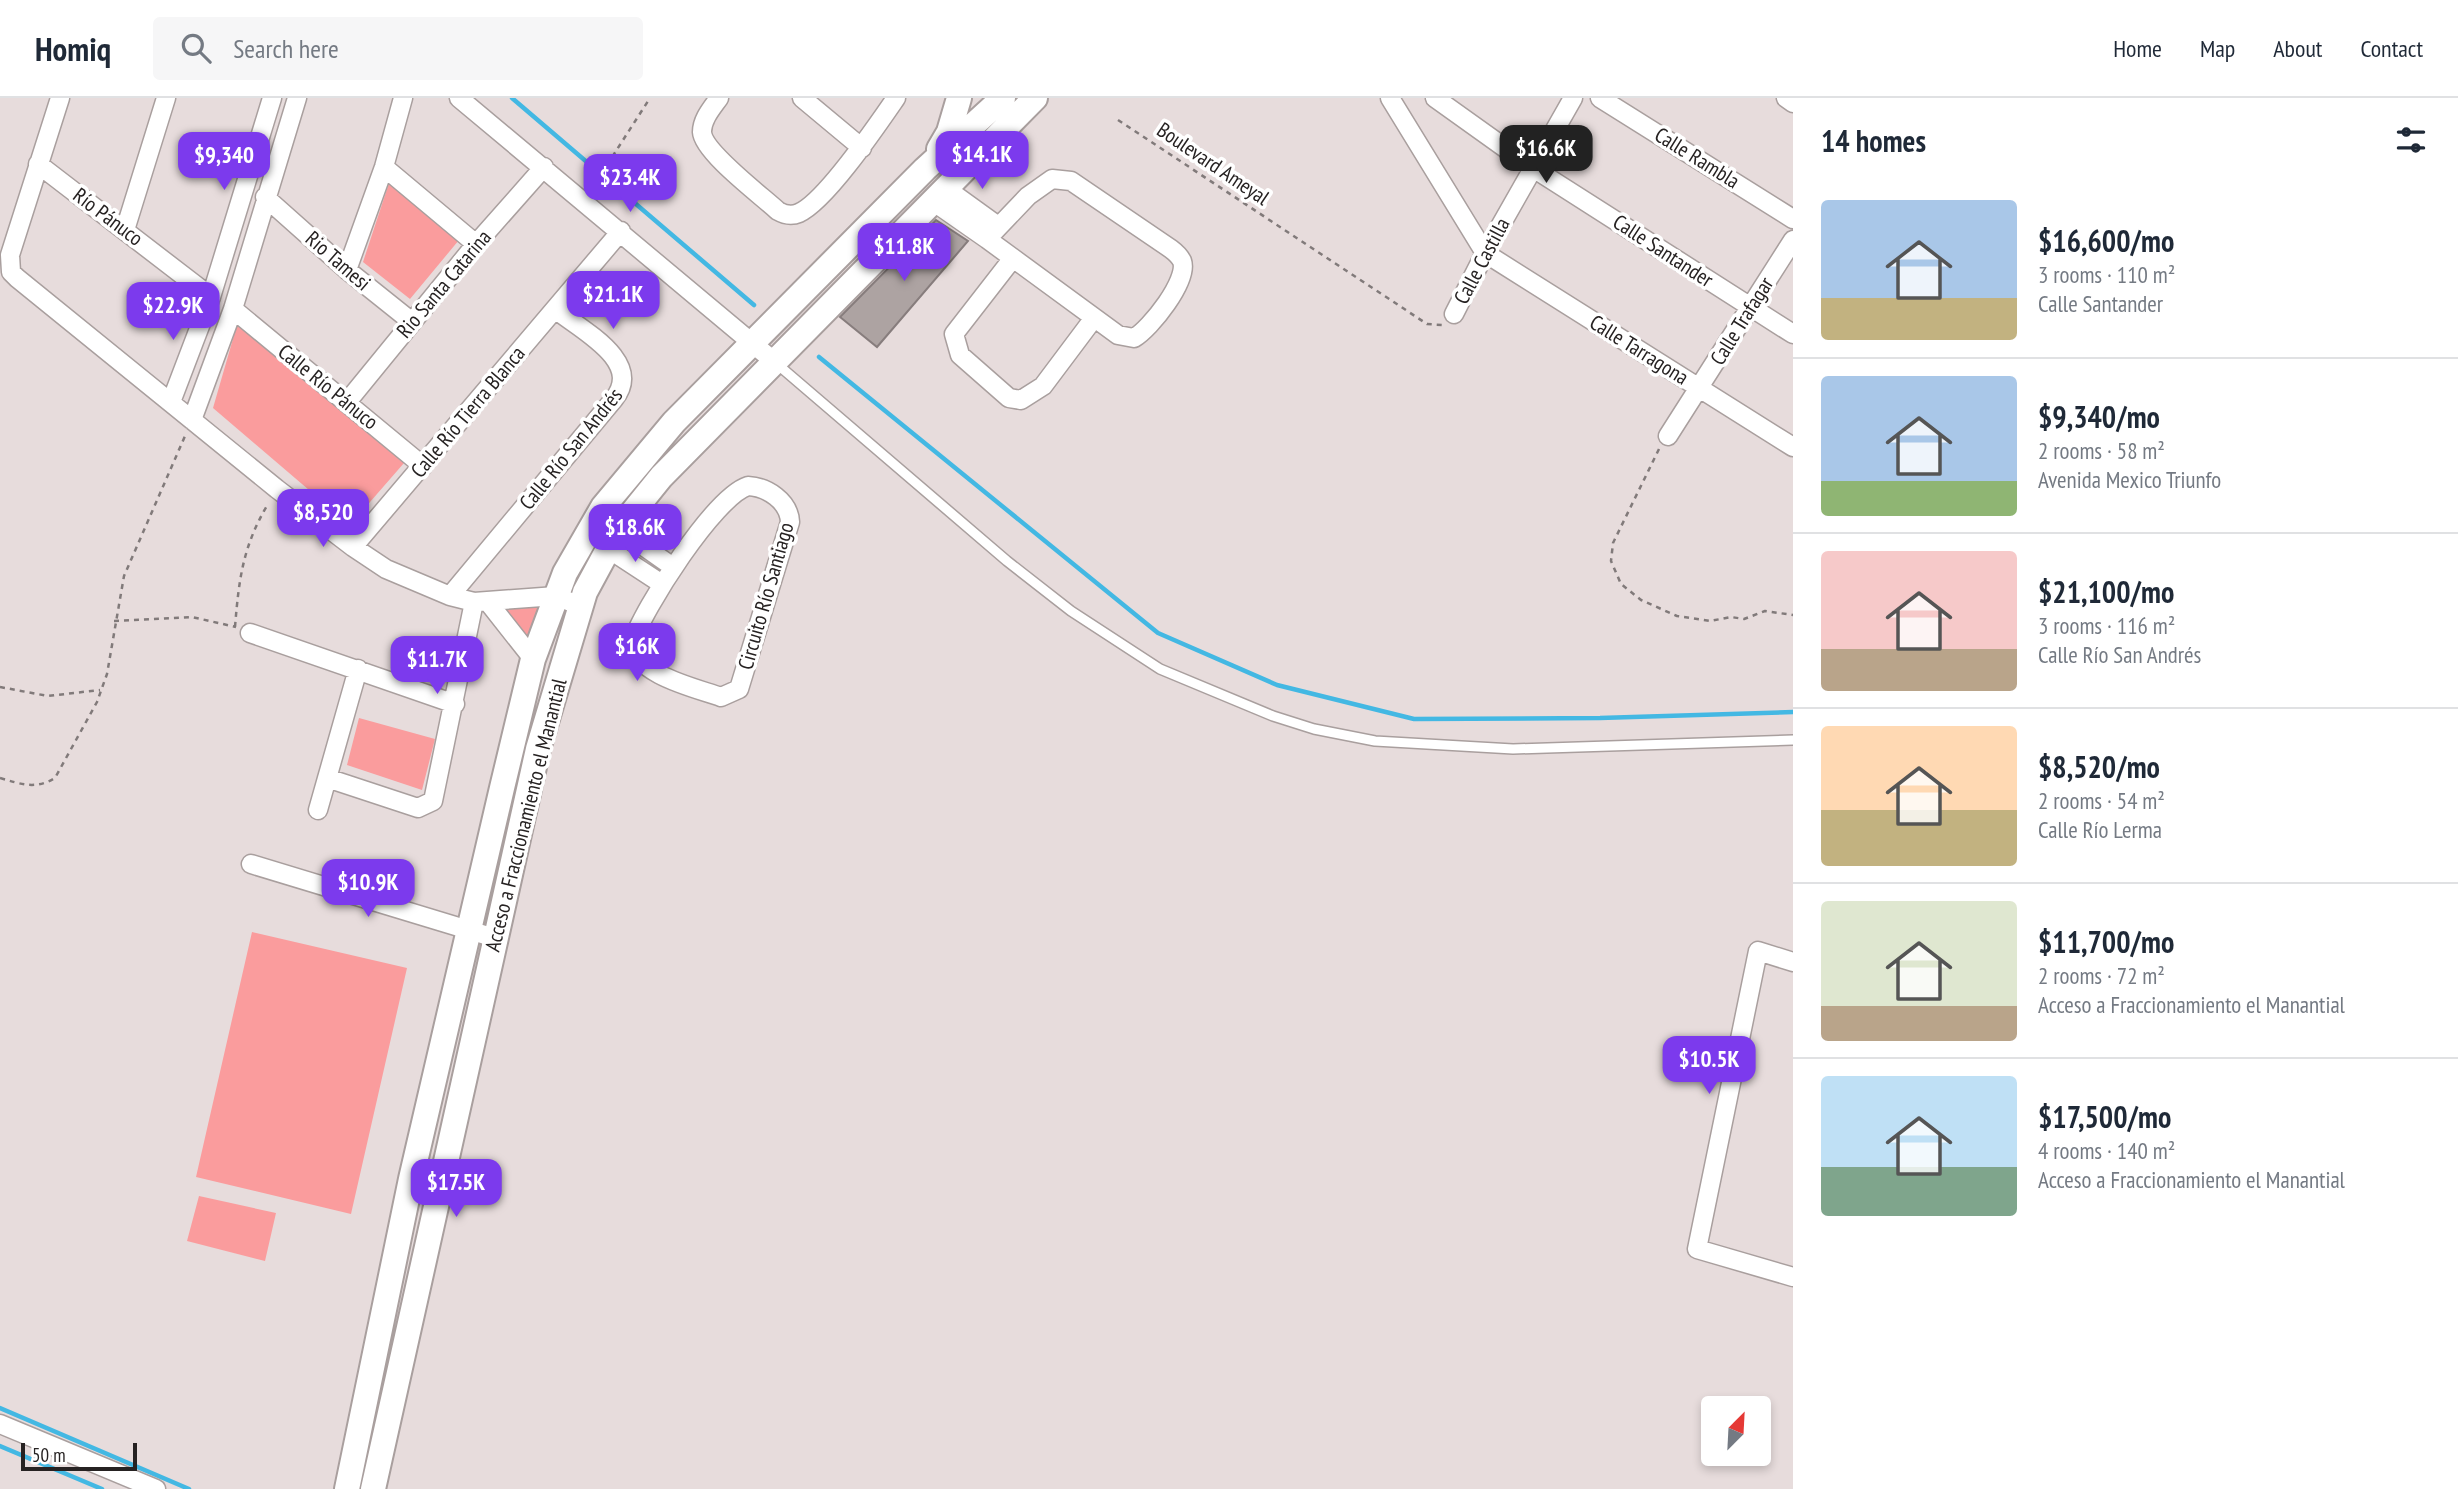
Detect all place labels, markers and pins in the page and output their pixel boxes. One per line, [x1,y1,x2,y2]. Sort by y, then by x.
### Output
pin: $16.6K [1489,126,1603,185]
pin: $9,340 [167,132,281,192]
pin: $14.1K [925,132,1039,191]
pin: $23.4K [573,155,687,214]
pin: $11.8K [847,223,961,283]
pin: $21.1K [556,272,670,331]
pin: $22.9K [116,282,230,342]
pin: $8,520 [266,490,380,549]
pin: $18.6K [578,504,692,564]
pin: $16K [596,624,678,683]
pin: $11.7K [380,636,494,696]
pin: $10.9K [311,860,425,919]
pin: $10.5K [1652,1037,1766,1096]
pin: $17.5K [399,1160,513,1219]

